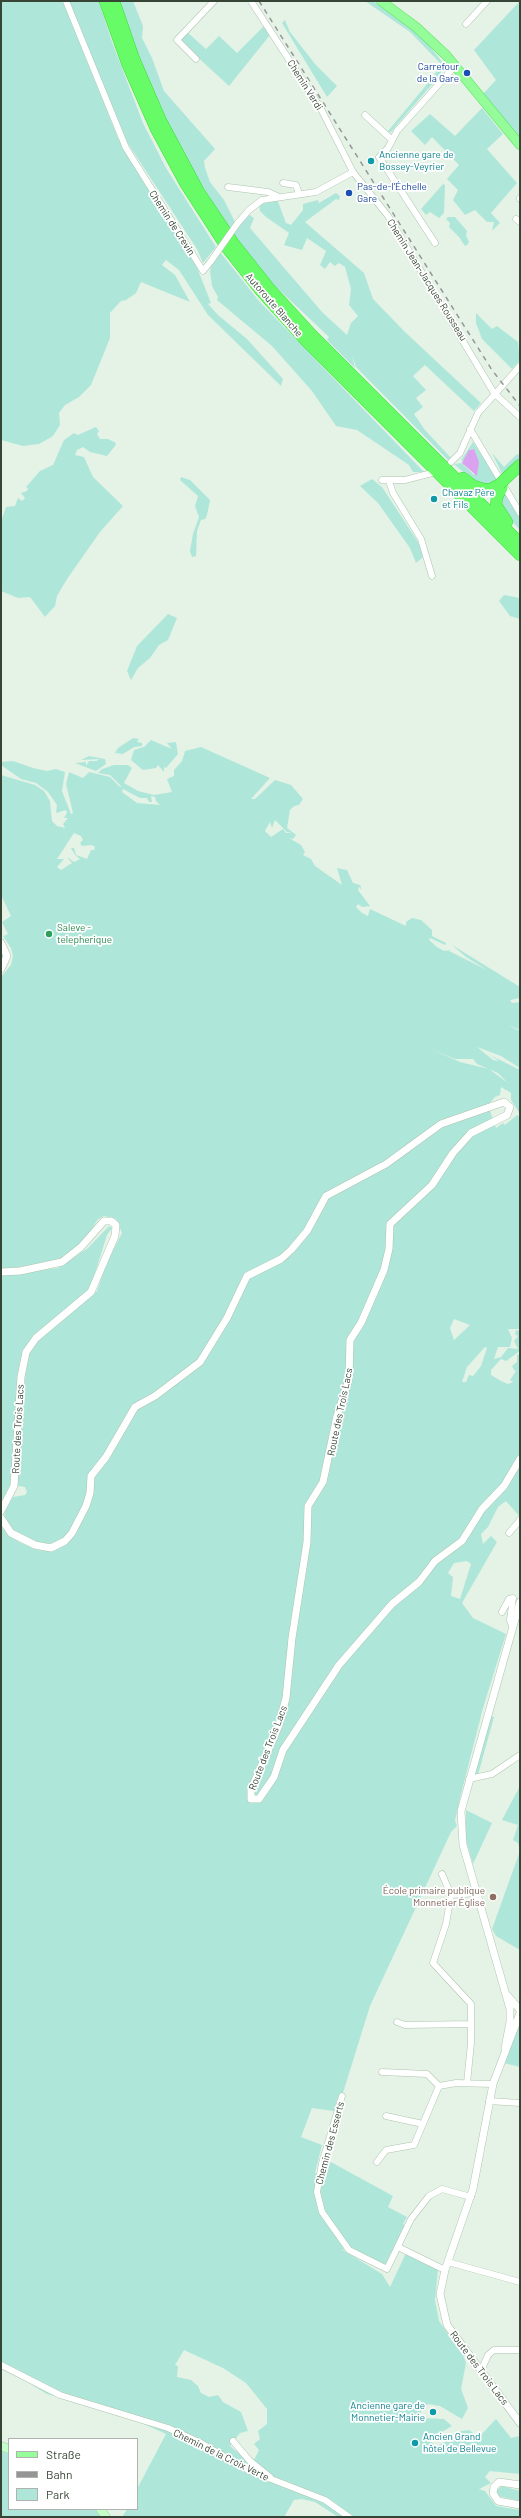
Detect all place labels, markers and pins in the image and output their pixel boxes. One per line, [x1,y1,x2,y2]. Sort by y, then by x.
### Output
place label: Carrefour de la Gare [417,61,459,84]
marker: Carrefour de la Gare [462,68,472,78]
place label: Ancienne gare de Bossey-Veyrier [379,149,454,172]
marker: Ancienne gare de Bossey-Veyrier [366,156,376,166]
place label: Pas-de-l'Échelle Gare [357,181,427,204]
marker: Pas-de-l'Échelle Gare [344,188,354,198]
place label: Chavaz Père et Fils [442,487,495,510]
marker: Chavaz Père et Fils [429,494,439,504]
place label: Saleve - telepherique [57,922,112,946]
marker: Saleve - telepherique [44,929,54,939]
place label: École primaire publique Monnetier Église [383,1885,485,1908]
marker: École primaire publique Monnetier Église [488,1892,498,1902]
place label: Ancienne gare de Monnetier-Mairie [350,2400,425,2424]
marker: Ancienne gare de Monnetier-Mairie [428,2407,438,2417]
place label: Ancien Grand hôtel de Bellevue [423,2431,496,2454]
marker: Ancien Grand hôtel de Bellevue [410,2438,420,2448]

